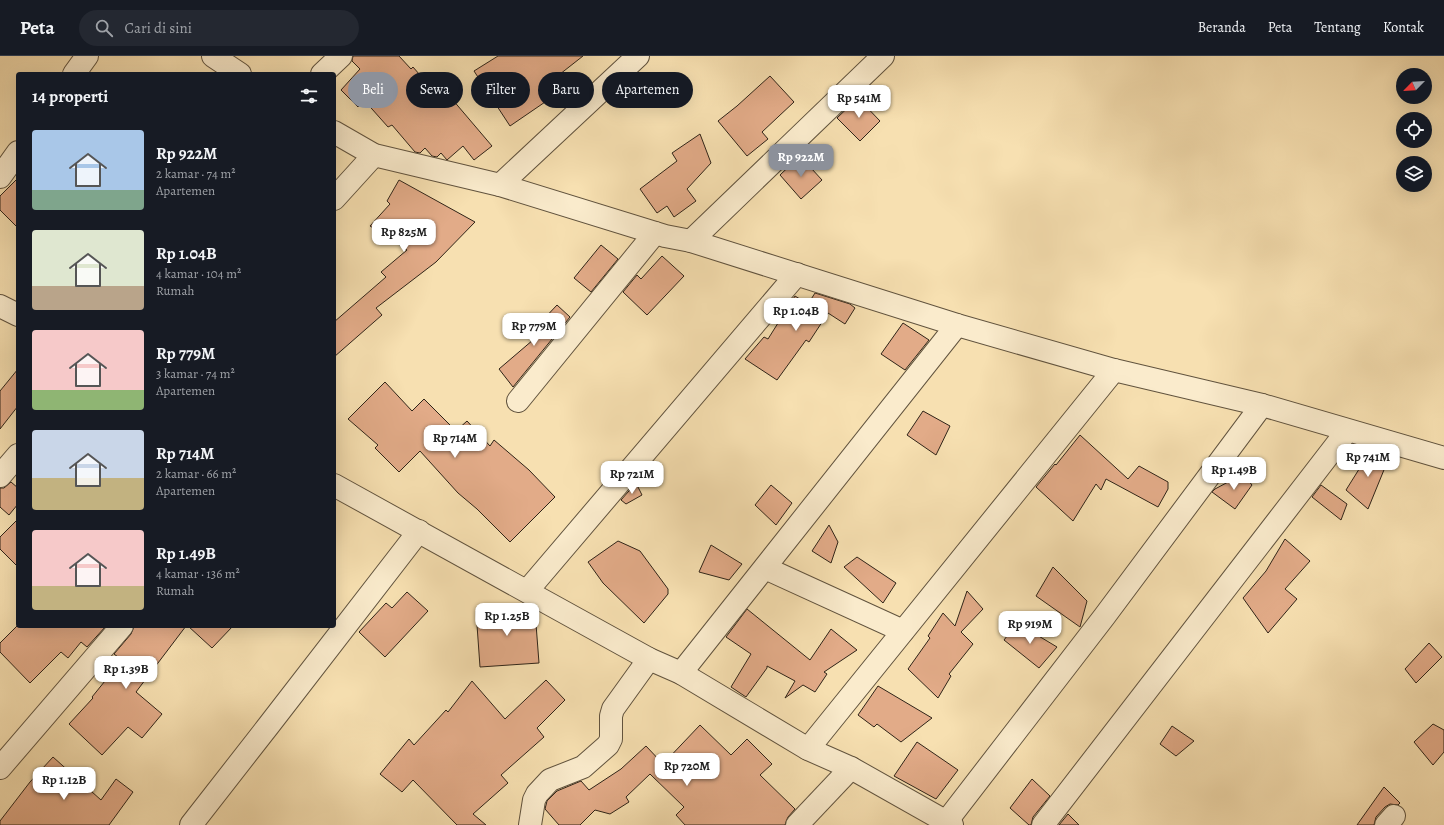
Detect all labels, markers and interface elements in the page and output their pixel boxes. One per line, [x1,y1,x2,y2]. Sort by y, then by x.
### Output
search box [79,10,359,46]
text: Peta [20,15,55,41]
icon: search [93,17,115,39]
text: Cari di sini [125,18,192,38]
text: Beranda [1198,18,1246,37]
text: Peta [1268,18,1292,37]
text: Tentang [1314,18,1361,37]
text: Kontak [1383,18,1424,37]
north arrow [1396,68,1432,104]
map controls [1396,68,1432,192]
chip: Beli [348,72,398,108]
chip: Sewa [406,72,463,108]
chip: Filter [471,72,530,108]
chip: Baru [538,72,594,108]
chip: Apartemen [602,72,693,108]
text: 14 properti [32,85,108,108]
icon: filters [298,85,320,107]
pin: Rp 541M [822,85,896,119]
text: Rp 541M [837,89,881,106]
button: locate [1396,112,1432,148]
text: Rp 922M [156,142,217,165]
pin: Rp 922M [764,144,838,178]
icon: home [64,146,112,194]
text: Rp 922M [778,148,824,165]
button: layers [1396,156,1432,192]
text: 2 kamar · 74 m² [156,165,236,182]
text: Apartemen [156,182,215,199]
pin: Rp 825M [367,219,441,253]
text: Rp 825M [381,223,427,240]
text: Rp 1.04B [156,242,217,265]
icon: home [64,246,112,294]
text: 4 kamar · 104 m² [156,265,241,282]
text: Rumah [156,282,194,299]
pin: Rp 1.04B [755,298,837,332]
text: Rp 1.04B [773,302,819,319]
pin: Rp 779M [497,313,571,347]
text: Rp 779M [511,317,557,334]
text: Rp 779M [156,342,215,365]
icon: home [64,346,112,394]
text: 3 kamar · 74 m² [156,365,235,382]
text: Apartemen [156,382,215,399]
pin: Rp 714M [418,425,492,459]
text: Rp 714M [433,429,477,446]
text: Rp 714M [156,442,214,465]
pin: Rp 741M [1331,444,1405,478]
icon: home [64,446,112,494]
text: Rp 741M [1346,448,1390,465]
pin: Rp 1.49B [1193,457,1275,491]
pin: Rp 721M [595,461,669,495]
text: Rp 1.49B [1211,461,1257,478]
text: 2 kamar · 66 m² [156,465,236,482]
text: Rp 721M [610,465,654,482]
text: Apartemen [156,482,215,499]
text: Rp 1.49B [156,542,216,565]
icon: home [64,546,112,594]
text: 4 kamar · 136 m² [156,565,240,582]
text: Rumah [156,582,194,599]
pin: Rp 1.25B [466,603,548,637]
text: Rp 1.25B [484,607,530,624]
pin: Rp 919M [993,611,1067,645]
text: Rp 919M [1008,615,1052,632]
pin: Rp 1.39B [85,656,167,690]
text: Rp 1.39B [103,660,149,677]
pin: Rp 720M [650,753,724,787]
text: Rp 720M [664,757,710,774]
pin: Rp 1.12B [23,767,105,801]
text: Rp 1.12B [42,771,86,788]

